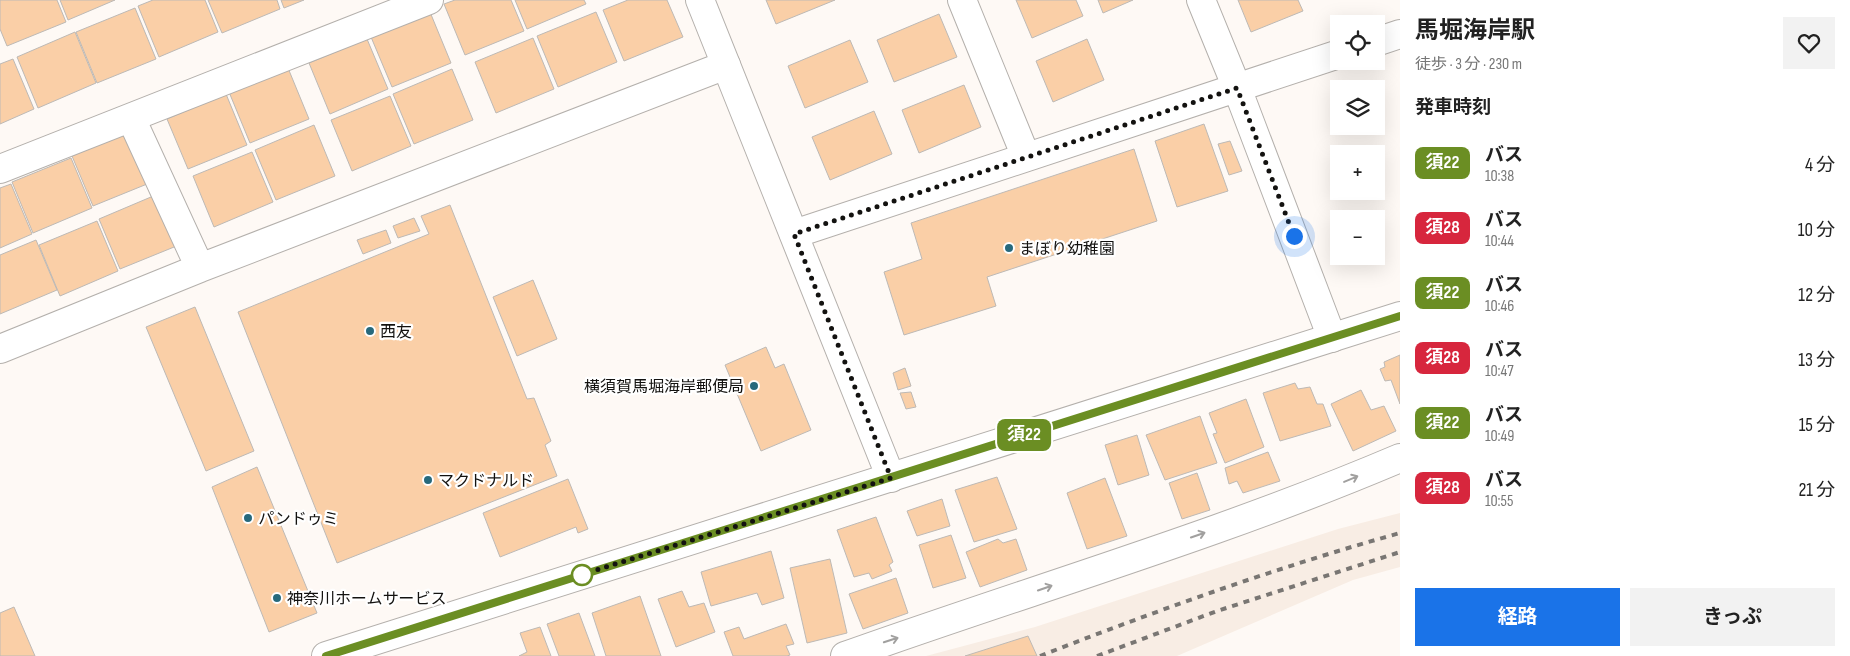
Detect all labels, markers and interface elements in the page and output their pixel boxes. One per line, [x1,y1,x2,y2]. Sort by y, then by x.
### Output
map controls [1330,15,1385,265]
button: locate [1330,15,1385,70]
text: 馬堀海岸駅 [1415,16,1535,45]
button: heart [1783,17,1835,69]
text: 徒歩 · 3 分 · 230 m [1415,55,1522,74]
button: layers [1330,80,1385,135]
text: 発車時刻 [1415,96,1491,119]
text: バス [1485,144,1523,167]
button: + [1330,145,1385,200]
text: 須22 [1426,152,1459,173]
text: 4 分 [1805,154,1835,177]
text: 10:38 [1485,167,1514,186]
text: バス [1485,209,1523,232]
button: − [1330,210,1385,265]
text: 須28 [1425,217,1460,238]
text: 10 分 [1798,219,1835,242]
your location [1282,224,1307,249]
text: 10:44 [1485,232,1514,251]
place label: まぼり幼稚園 [1019,240,1115,259]
marker: まぼり幼稚園 [1003,242,1015,254]
text: バス [1485,274,1523,297]
text: 須22 [1426,282,1459,303]
text: 12 分 [1798,284,1835,307]
text: 10:46 [1485,297,1514,316]
place label: 西友 [380,323,412,342]
marker: 西友 [364,325,376,337]
text: バス [1485,339,1523,362]
text: 須28 [1425,347,1460,368]
text: 13 分 [1798,349,1835,372]
text: 10:47 [1485,362,1514,381]
place label: 横須賀馬堀海岸郵便局 [584,378,744,397]
marker: 横須賀馬堀海岸郵便局 [748,380,760,392]
text: バス [1485,404,1523,427]
text: 須22 [1426,412,1459,433]
text: 15 分 [1799,414,1835,437]
line badge: 須22 [995,419,1053,451]
text: 須22 [1007,424,1041,445]
text: 10:49 [1485,427,1514,446]
text: バス [1485,469,1523,492]
place label: マクドナルド [438,472,534,491]
marker: マクドナルド [422,474,434,486]
one-way arrow [1343,474,1358,483]
text: 須28 [1425,477,1460,498]
text: 21 分 [1798,479,1835,502]
text: 10:55 [1485,492,1513,511]
place label: パンドゥミ [258,510,339,529]
marker: パンドゥミ [242,512,254,524]
one-way arrow [1190,530,1206,540]
unlabelled marker [571,564,593,586]
one-way arrow [1036,583,1052,592]
button: 経路 [1415,588,1620,646]
button: きっぷ [1630,588,1835,646]
place label: 神奈川ホームサービス [287,590,447,609]
marker: 神奈川ホームサービス [271,592,283,604]
one-way arrow [882,635,898,644]

